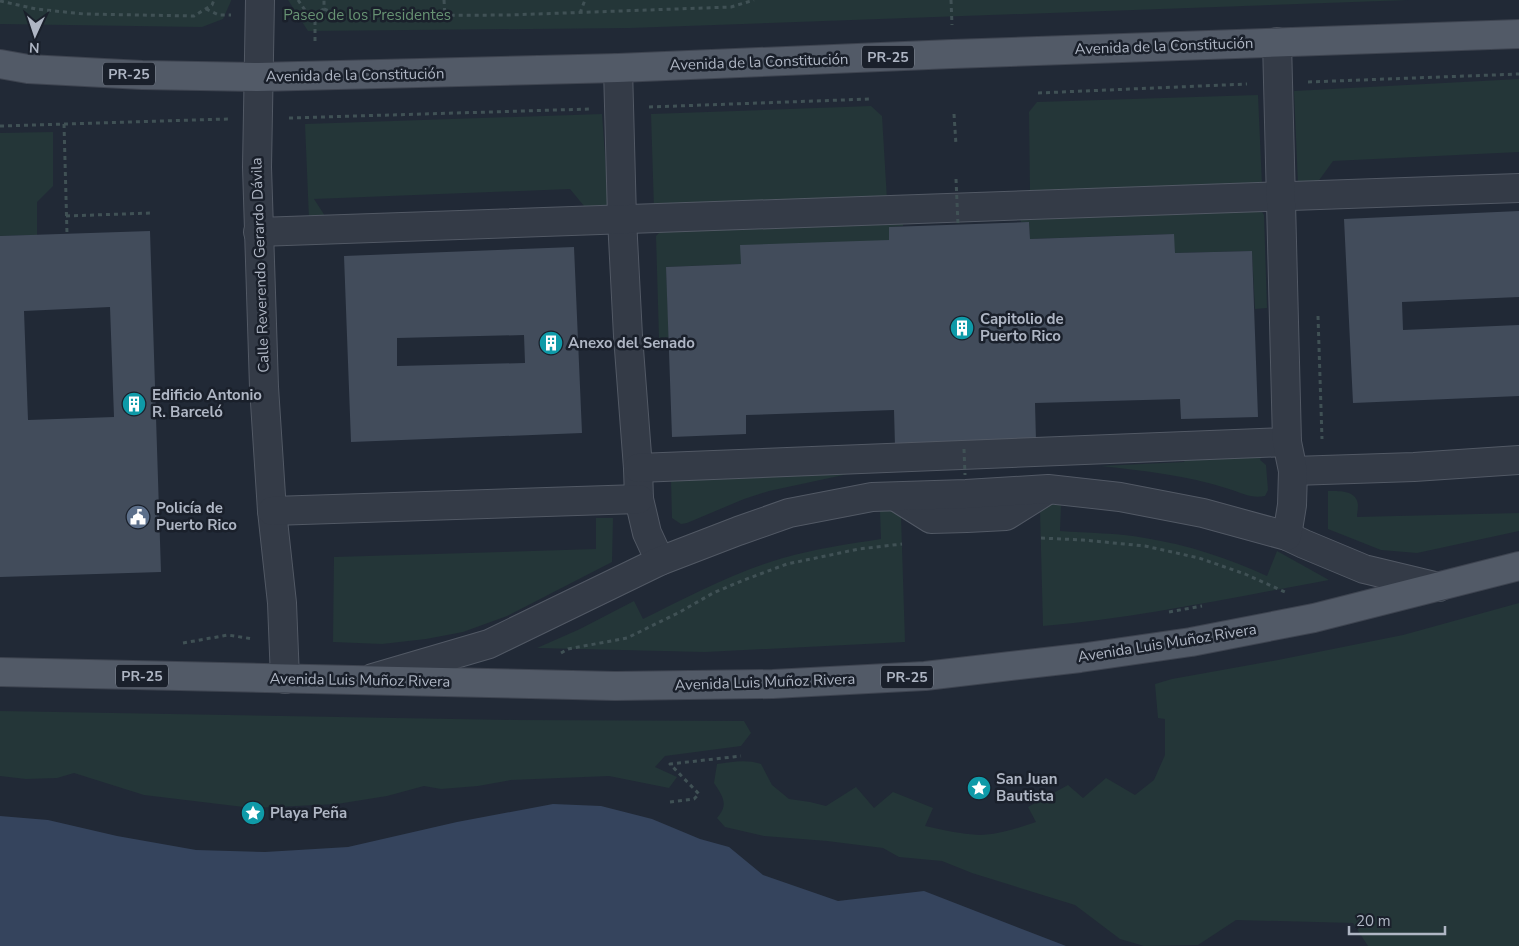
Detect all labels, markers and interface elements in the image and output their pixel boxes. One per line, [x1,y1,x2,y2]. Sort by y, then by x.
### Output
park label: Paseo de los Presidentes [283,5,451,25]
north arrow [10,10,60,60]
street label: Avenida de la Constitución [1074,33,1254,59]
text: N [29,38,40,57]
road number: PR-25 [862,46,914,68]
street label: Avenida de la Constitución [669,49,849,75]
road number: PR-25 [103,62,155,86]
street label: Avenida de la Constitución [265,63,445,87]
street label: Calle Reverendo Gerardo Dávila [246,157,274,373]
place label: Capitolio de Puerto Rico [980,309,1064,346]
building icon: Capitolio de Puerto Rico [949,315,975,341]
building icon: Anexo del Senado [538,330,564,356]
place label: Anexo del Senado [568,333,695,353]
place label: Edificio Antonio R. Barceló [152,385,262,422]
building icon: Edificio Antonio R. Barceló [121,391,147,417]
place label: Policía de Puerto Rico [156,498,237,535]
public building icon: Policía de Puerto Rico [125,504,151,530]
street label: Avenida Luis Muñoz Rivera [1076,619,1258,667]
road number: PR-25 [116,664,168,688]
road number: PR-25 [881,666,933,689]
street label: Avenida Luis Muñoz Rivera [269,668,451,692]
street label: Avenida Luis Muñoz Rivera [674,669,856,695]
place label: San Juan Bautista [996,769,1058,806]
place icon: San Juan Bautista [966,775,992,801]
place icon: Playa Peña [240,800,266,826]
place label: Playa Peña [270,803,347,823]
scale bar [1349,904,1445,936]
text: 20 m [1356,911,1391,931]

